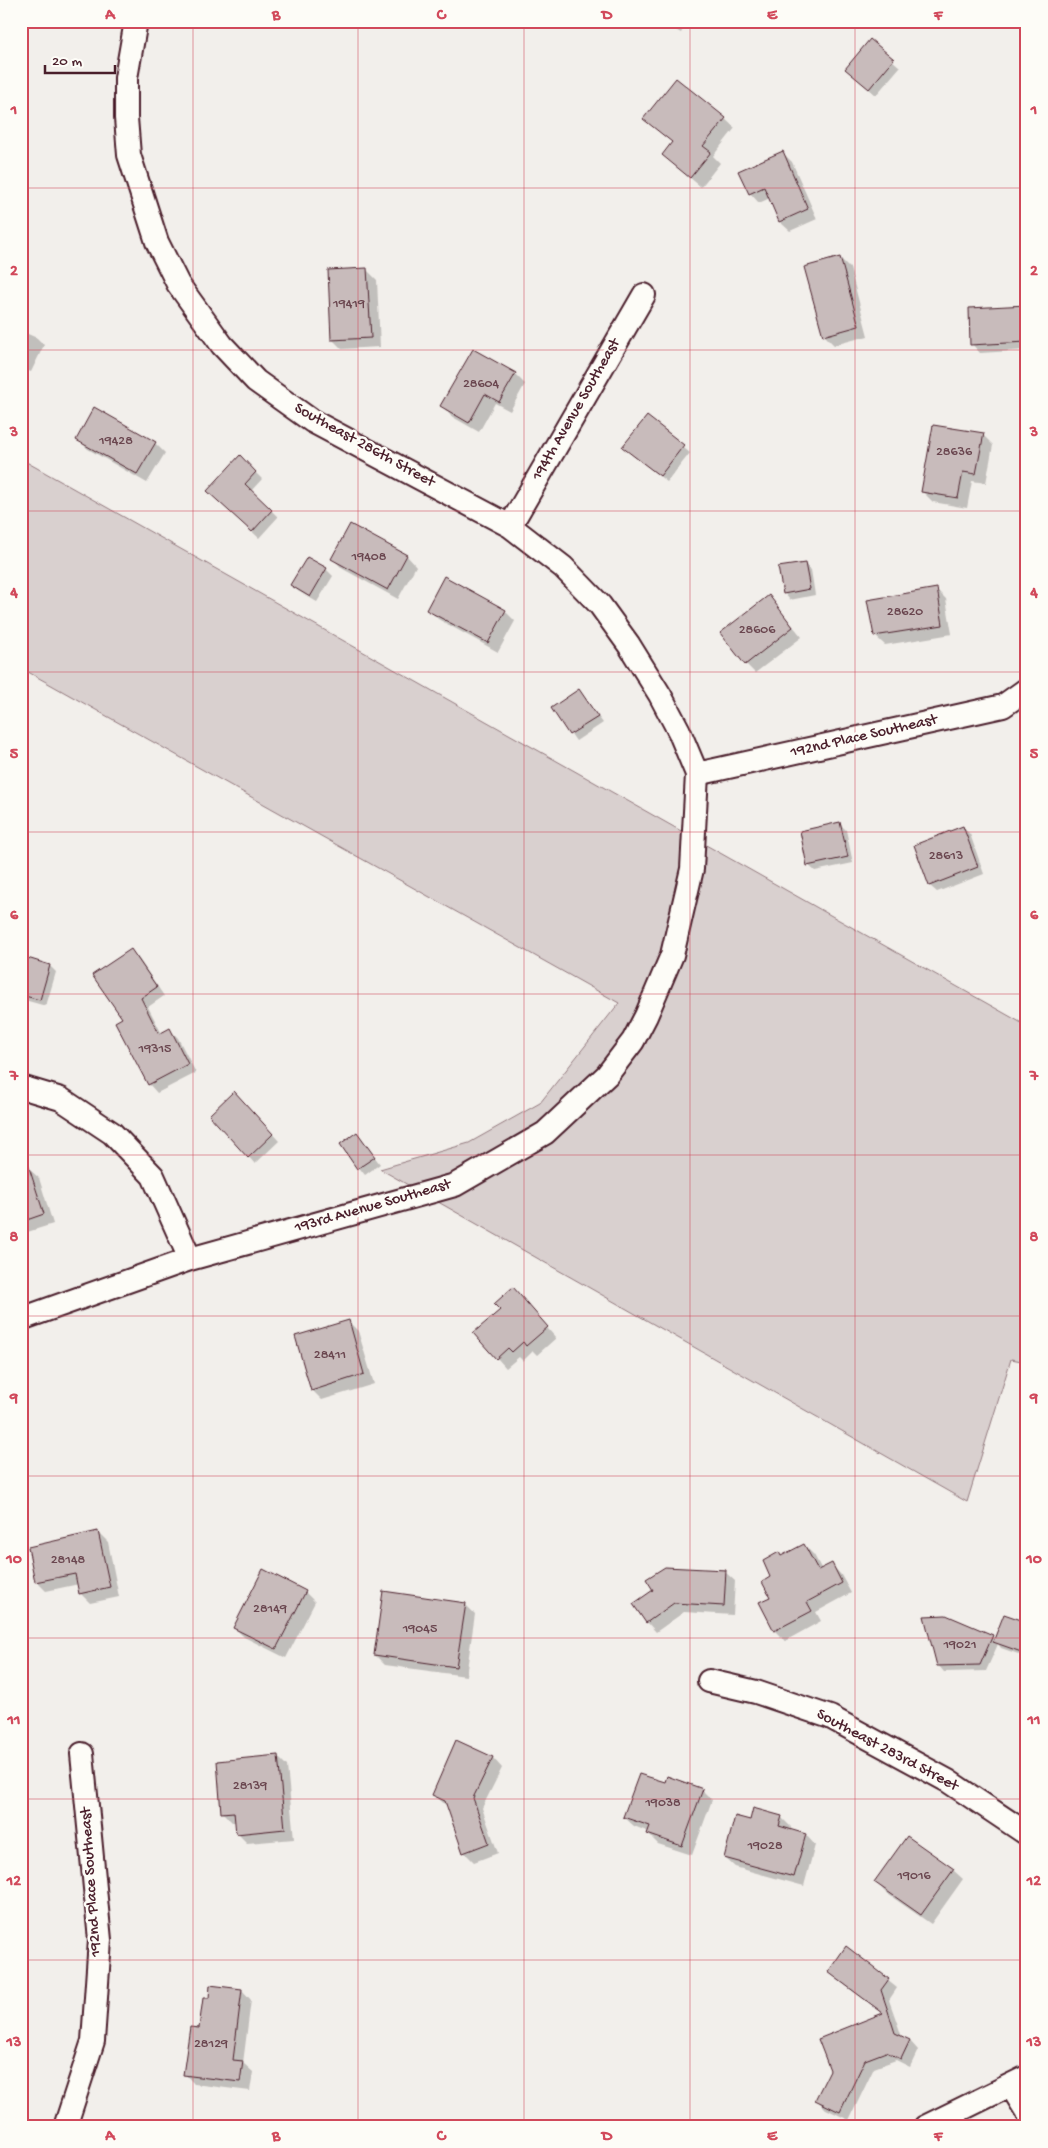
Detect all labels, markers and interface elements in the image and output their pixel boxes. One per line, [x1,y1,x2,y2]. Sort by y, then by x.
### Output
text: A [104,7,116,26]
text: B [271,7,281,26]
text: C [436,7,447,26]
text: D [600,7,613,26]
text: E [767,7,778,26]
text: F [933,7,944,26]
scale bar [45,42,115,74]
text: 20 m [52,53,82,71]
text: 1 [10,102,17,121]
text: 1 [1030,102,1037,121]
text: 2 [10,263,18,282]
text: 2 [1030,263,1038,282]
house number: 19419 [332,296,365,313]
street label: 194th Avenue Southeast [528,334,626,485]
house number: 28604 [463,376,499,393]
street label: Southeast 286th Street [290,399,439,493]
text: 3 [9,424,18,443]
text: 3 [1029,424,1038,443]
house number: 19428 [98,433,133,450]
house number: 28636 [936,444,973,461]
house number: 19408 [351,549,387,566]
text: 4 [9,585,18,604]
text: 4 [1029,585,1038,604]
house number: 28620 [887,604,923,621]
house number: 28606 [739,622,776,639]
street label: 192nd Place Southeast [788,711,941,763]
text: 5 [10,746,19,765]
text: 5 [1030,746,1039,765]
house number: 28613 [929,848,963,865]
text: 6 [10,907,19,926]
text: 6 [1030,907,1039,926]
house number: 19315 [138,1041,171,1058]
text: 7 [9,1068,19,1087]
text: 7 [1029,1068,1039,1087]
street label: 193rd Avenue Southeast [292,1175,455,1239]
text: 8 [10,1229,19,1248]
text: 8 [1030,1229,1039,1248]
house number: 28411 [314,1347,346,1364]
text: 9 [9,1390,18,1409]
text: 9 [1029,1390,1038,1409]
text: 10 [5,1551,22,1570]
text: 10 [1025,1551,1042,1570]
house number: 28148 [51,1552,86,1569]
house number: 28149 [253,1601,287,1618]
house number: 19045 [402,1621,437,1638]
house number: 19021 [942,1637,977,1654]
street label: Southeast 283rd Street [813,1705,963,1797]
text: 11 [7,1712,20,1731]
text: 11 [1027,1712,1040,1731]
house number: 28139 [233,1778,267,1795]
house number: 19038 [644,1795,681,1812]
street label: 192nd Place Southeast [77,1805,107,1958]
house number: 19028 [746,1838,783,1855]
house number: 19016 [896,1868,932,1885]
text: 12 [6,1873,21,1892]
text: 12 [1026,1873,1041,1892]
text: 13 [6,2034,21,2053]
text: 13 [1026,2034,1041,2053]
house number: 28129 [194,2036,228,2053]
text: A [104,2128,116,2147]
text: B [271,2128,281,2147]
text: C [436,2128,447,2147]
text: D [600,2128,613,2147]
text: E [767,2128,778,2147]
text: F [933,2128,944,2147]

